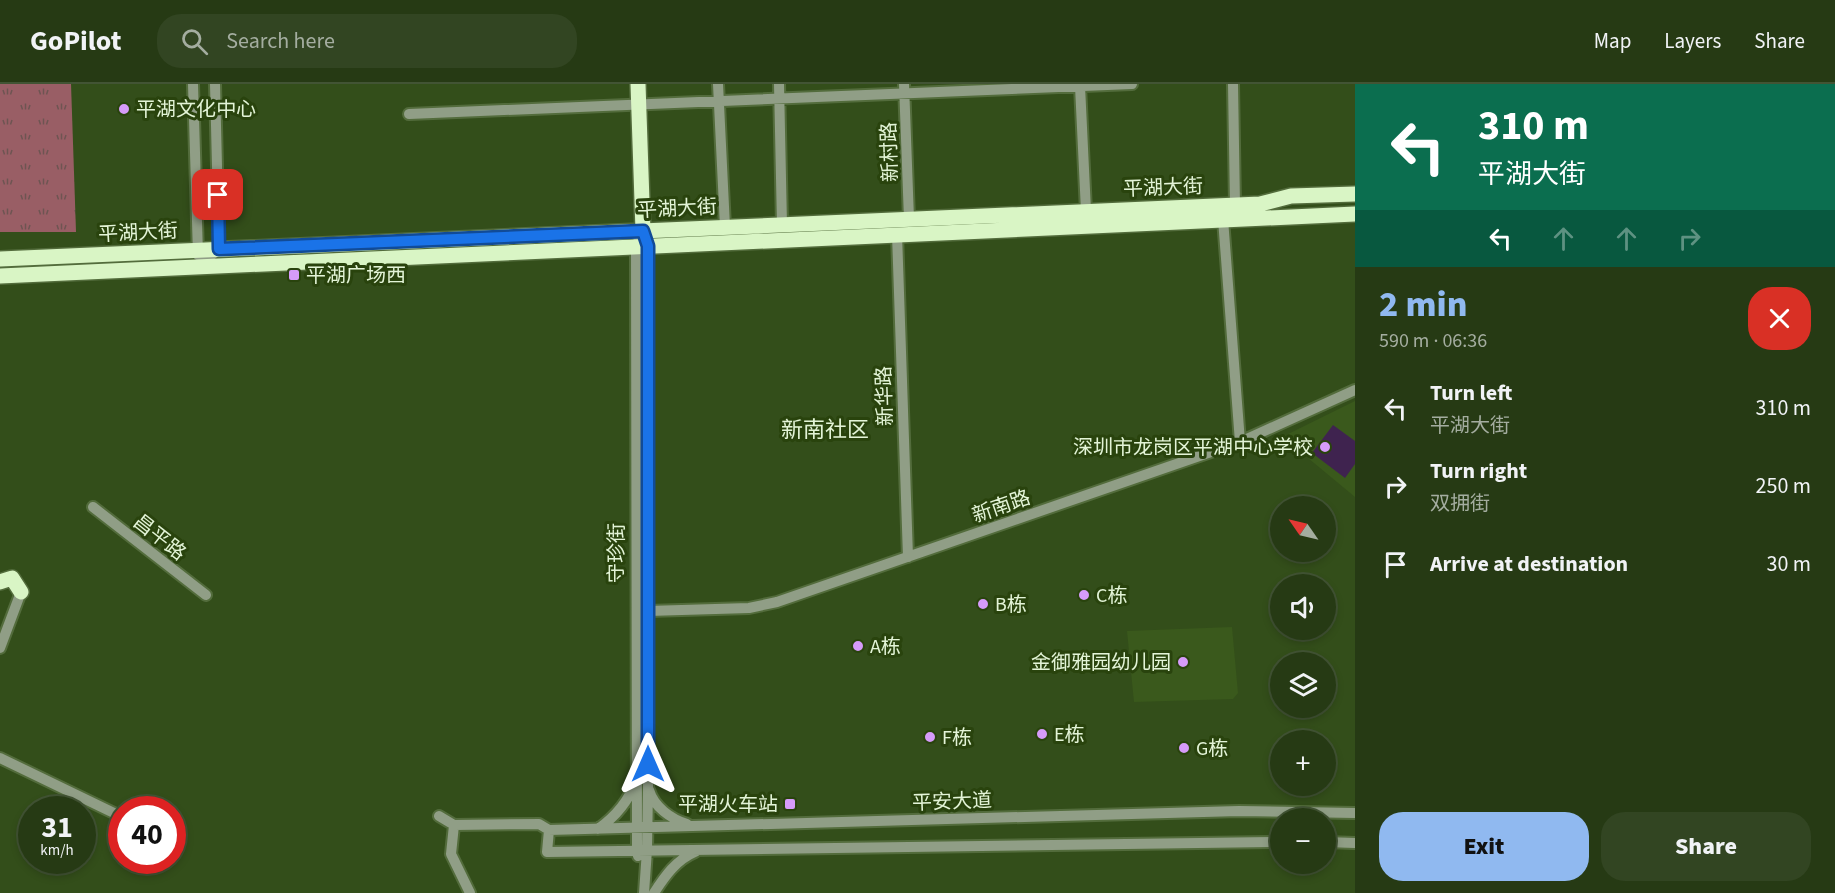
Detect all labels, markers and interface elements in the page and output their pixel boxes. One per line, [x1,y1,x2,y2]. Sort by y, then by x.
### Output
search box [157,14,577,68]
text: GoPilot [30,21,121,61]
icon: search [178,25,211,58]
text: Search here [226,25,335,57]
text: Map [1594,26,1631,56]
text: Layers [1664,26,1721,56]
text: Share [1754,26,1805,56]
place label: 平湖文化中心 [136,96,256,124]
text: 310 m [1478,96,1589,156]
marker: 平湖文化中心 [117,102,131,116]
icon: left [1379,108,1457,186]
street label: 新村路 [875,121,905,182]
text: 平湖大街 [1478,155,1586,194]
pin [192,169,243,220]
street label: 平湖大街 [1123,173,1203,203]
icon: arrive [201,178,234,211]
street label: 平湖大街 [636,193,718,225]
street label: 平湖大街 [97,217,179,249]
icon: left [1484,222,1517,255]
icon: ahead [1547,222,1580,255]
icon: ahead [1610,222,1643,255]
icon: right [1673,222,1706,255]
place label: 平湖广场西 [306,262,406,290]
marker: 平湖广场西 [287,268,301,282]
text: 2 min [1379,279,1467,330]
button: close [1748,287,1811,350]
text: 590 m · 06:36 [1379,327,1487,355]
street label: 新华路 [870,365,900,426]
text: Turn left [1430,377,1512,409]
icon: left [1379,392,1412,425]
text: 310 m [1756,392,1811,424]
text: 平湖大街 [1430,412,1510,440]
district label: 新南社区 [781,414,869,446]
place label: 深圳市龙岗区平湖中心学校 [1073,434,1313,462]
marker: 深圳市龙岗区平湖中心学校 [1318,440,1332,454]
text: Turn right [1430,455,1527,487]
icon: right [1379,470,1412,503]
text: 250 m [1756,470,1811,502]
street label: 新南路 [968,484,1034,530]
text: 双拥街 [1430,490,1490,518]
north arrow [1270,496,1336,562]
map controls [1270,496,1336,874]
street label: 昌平路 [127,508,192,567]
street label: 守珍街 [603,523,631,583]
icon: arrive [1379,548,1412,581]
text: Arrive at destination [1430,548,1628,580]
text: 30 m [1766,548,1811,580]
button: sound [1270,574,1336,640]
place label: C栋 [1096,582,1127,610]
marker: C栋 [1077,588,1091,602]
place label: B栋 [995,591,1027,619]
marker: B栋 [976,597,990,611]
place label: A栋 [870,633,901,661]
marker: A栋 [851,639,865,653]
place label: 金御雅园幼儿园 [1031,649,1171,677]
button: layers [1270,652,1336,718]
marker: 金御雅园幼儿园 [1176,655,1190,669]
place label: E栋 [1054,721,1085,749]
place label: F栋 [942,724,972,752]
marker: E栋 [1035,727,1049,741]
marker: F栋 [923,730,937,744]
button: + [1270,730,1336,796]
position arrow [616,732,680,796]
place label: G栋 [1196,735,1228,763]
marker: G栋 [1177,741,1191,755]
street label: 平安大道 [912,787,992,817]
place label: 平湖火车站 [678,791,778,819]
speed limit sign: 40 [108,796,186,874]
marker: 平湖火车站 [783,797,797,811]
text: 31 [41,806,73,849]
button: − [1270,808,1336,874]
button: Exit [1379,812,1589,881]
button: Share [1601,812,1811,881]
text: km/h [40,840,74,861]

